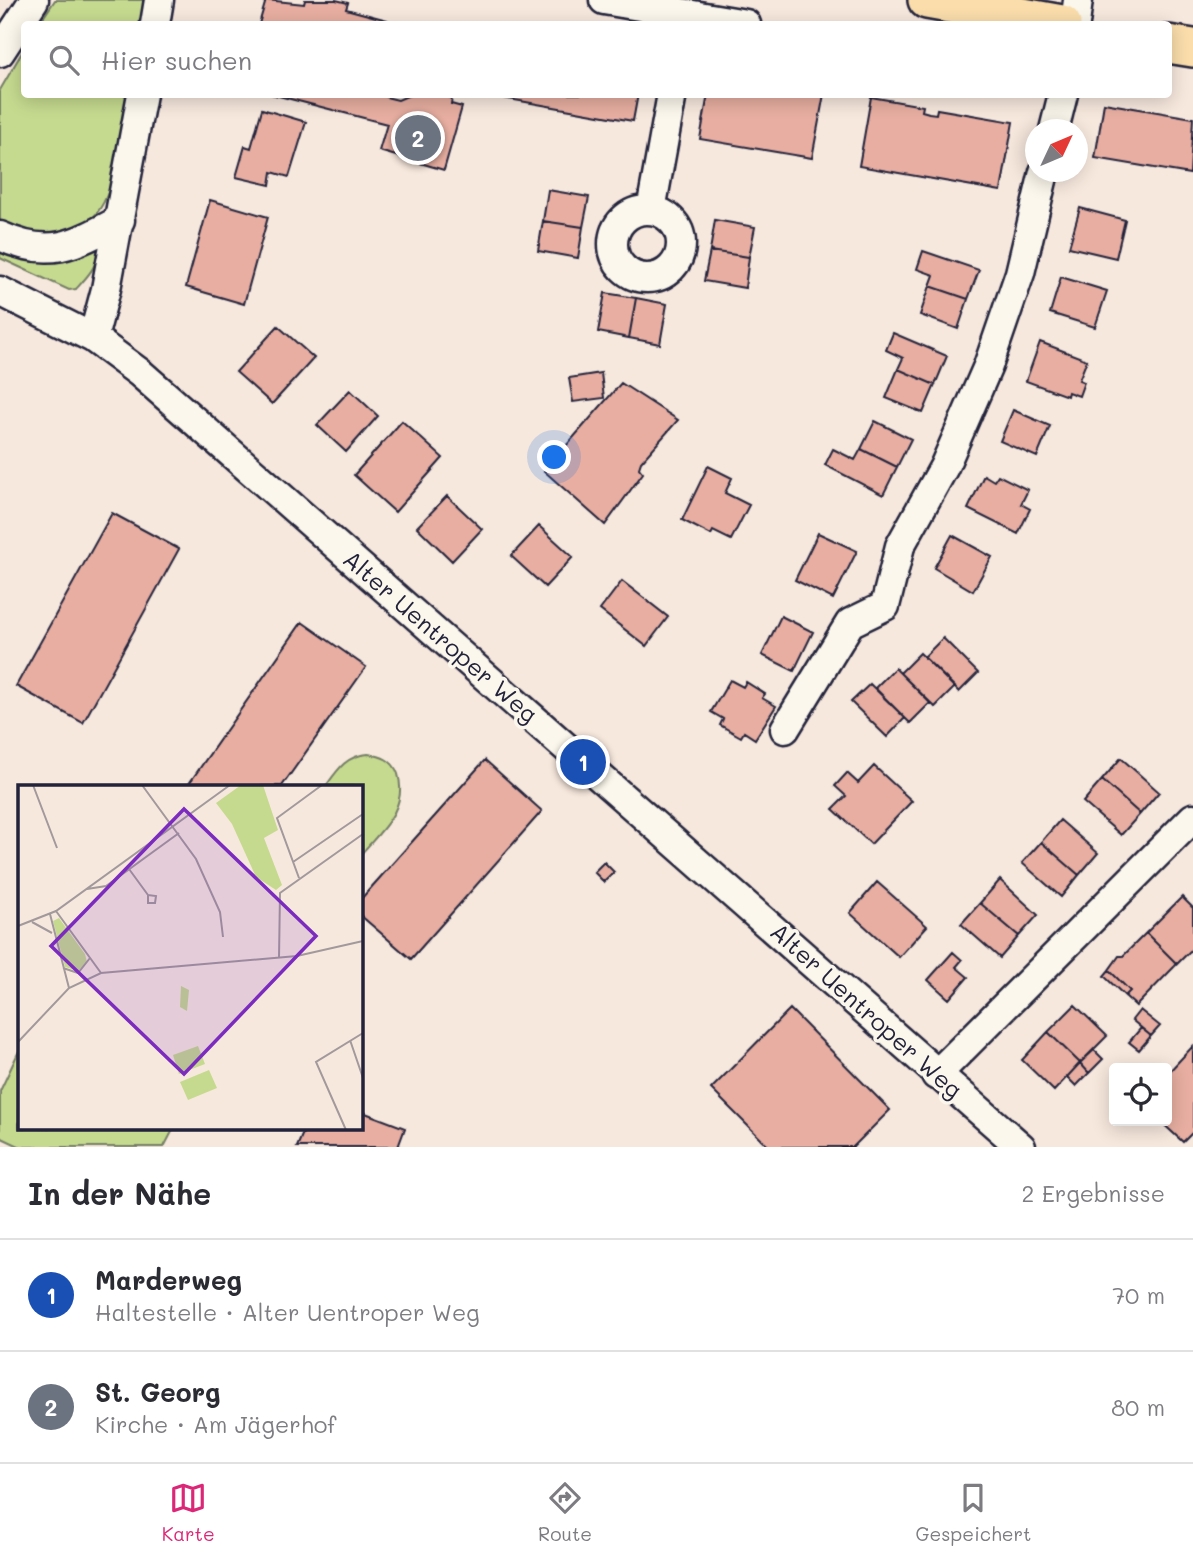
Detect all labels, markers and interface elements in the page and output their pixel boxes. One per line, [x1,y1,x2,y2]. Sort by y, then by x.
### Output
search box [21,21,1172,98]
icon: search [45,41,83,79]
text: Hier suchen [101,43,252,77]
pin: 2 [395,112,441,164]
north arrow [1025,119,1088,182]
your location [537,440,571,474]
street label: Alter Uentroper Weg [337,543,545,729]
pin: 1 [560,736,606,788]
inset map [18,785,362,1130]
street label: Alter Uentroper Weg [764,915,970,1104]
map controls [1109,1063,1172,1126]
button: locate [1109,1063,1172,1126]
text: In der Nähe [28,1173,211,1213]
text: 2 Ergebnisse [1022,1178,1165,1208]
text: Marderweg [95,1263,242,1297]
text: 1 [46,1280,56,1310]
text: 70 m [1112,1280,1165,1310]
text: Haltestelle · Alter Uentroper Weg [95,1297,480,1327]
text: St. Georg [95,1375,221,1409]
text: 2 [45,1392,57,1422]
text: 80 m [1111,1392,1165,1422]
text: Kirche · Am Jägerhof [95,1409,336,1439]
tab: Karte [162,1479,215,1546]
tab: Route [538,1479,592,1546]
tab: Gespeichert [915,1479,1031,1546]

